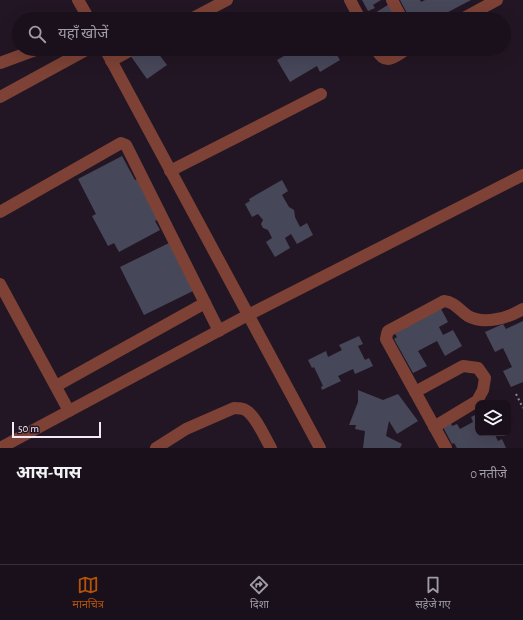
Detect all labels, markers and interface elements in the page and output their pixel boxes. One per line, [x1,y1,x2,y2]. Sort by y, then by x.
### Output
search box [12,12,511,56]
icon: search [26,23,48,45]
text: यहाँ खोजें [58,26,108,41]
map controls [475,400,511,436]
button: layers [475,400,511,436]
scale bar [12,420,101,439]
text: 50 m [18,423,39,434]
text: आस-पास [16,464,81,481]
text: 0 नतीजे [470,468,507,481]
tab: मानचित्र [72,574,104,612]
tab: दिशा [248,574,270,612]
tab: सहेजे गए [415,574,451,612]

